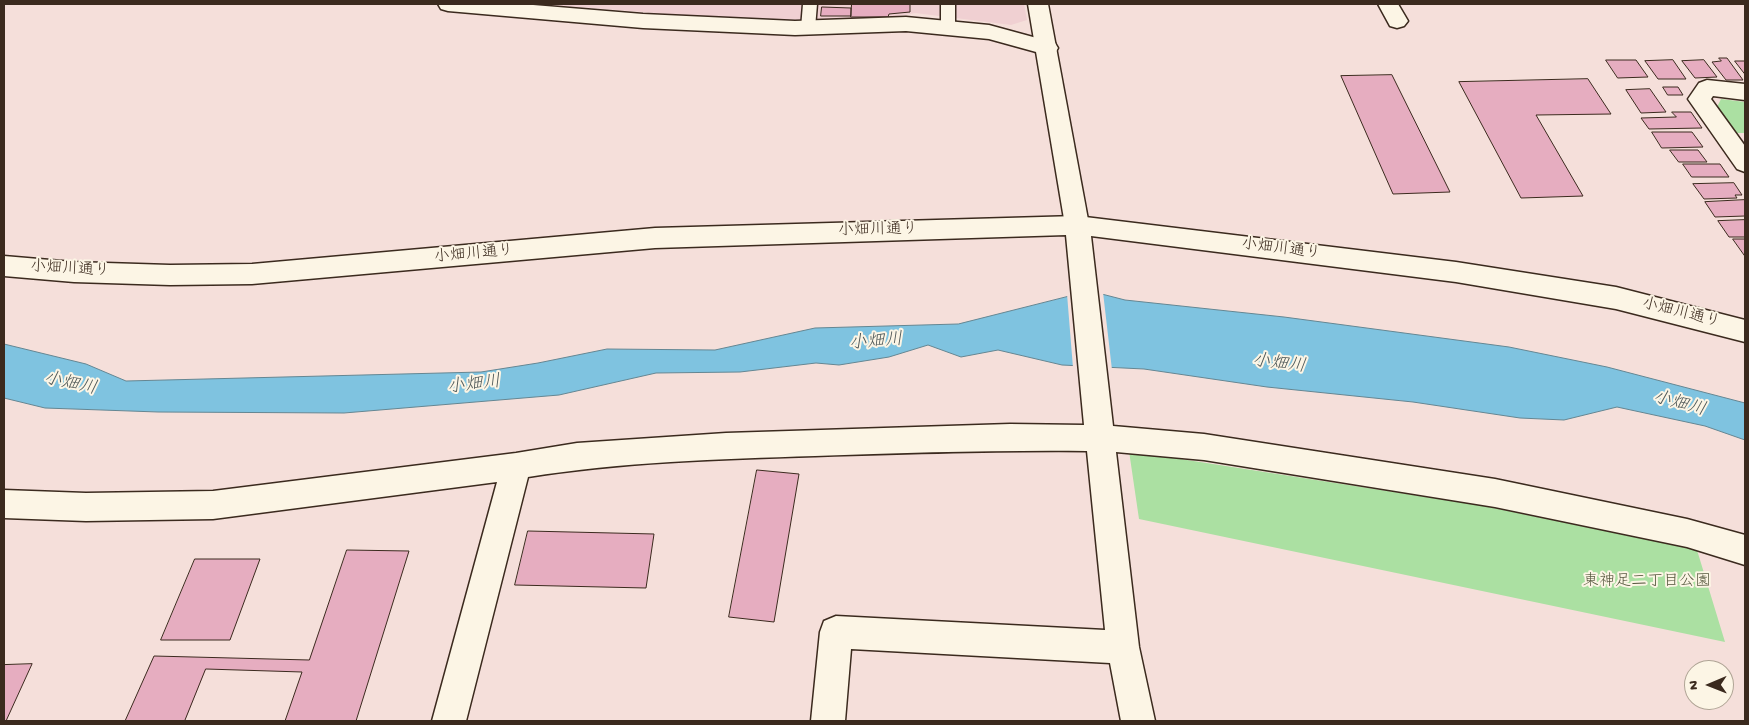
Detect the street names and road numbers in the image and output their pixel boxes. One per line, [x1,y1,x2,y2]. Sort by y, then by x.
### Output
street label: 小畑川通り [838,221,918,241]
street label: 小畑川通り [1240,236,1322,264]
street label: 小畑川通り [433,242,515,268]
street label: 小畑川通り [30,258,110,282]
street label: 小畑川通り [1640,295,1722,333]

